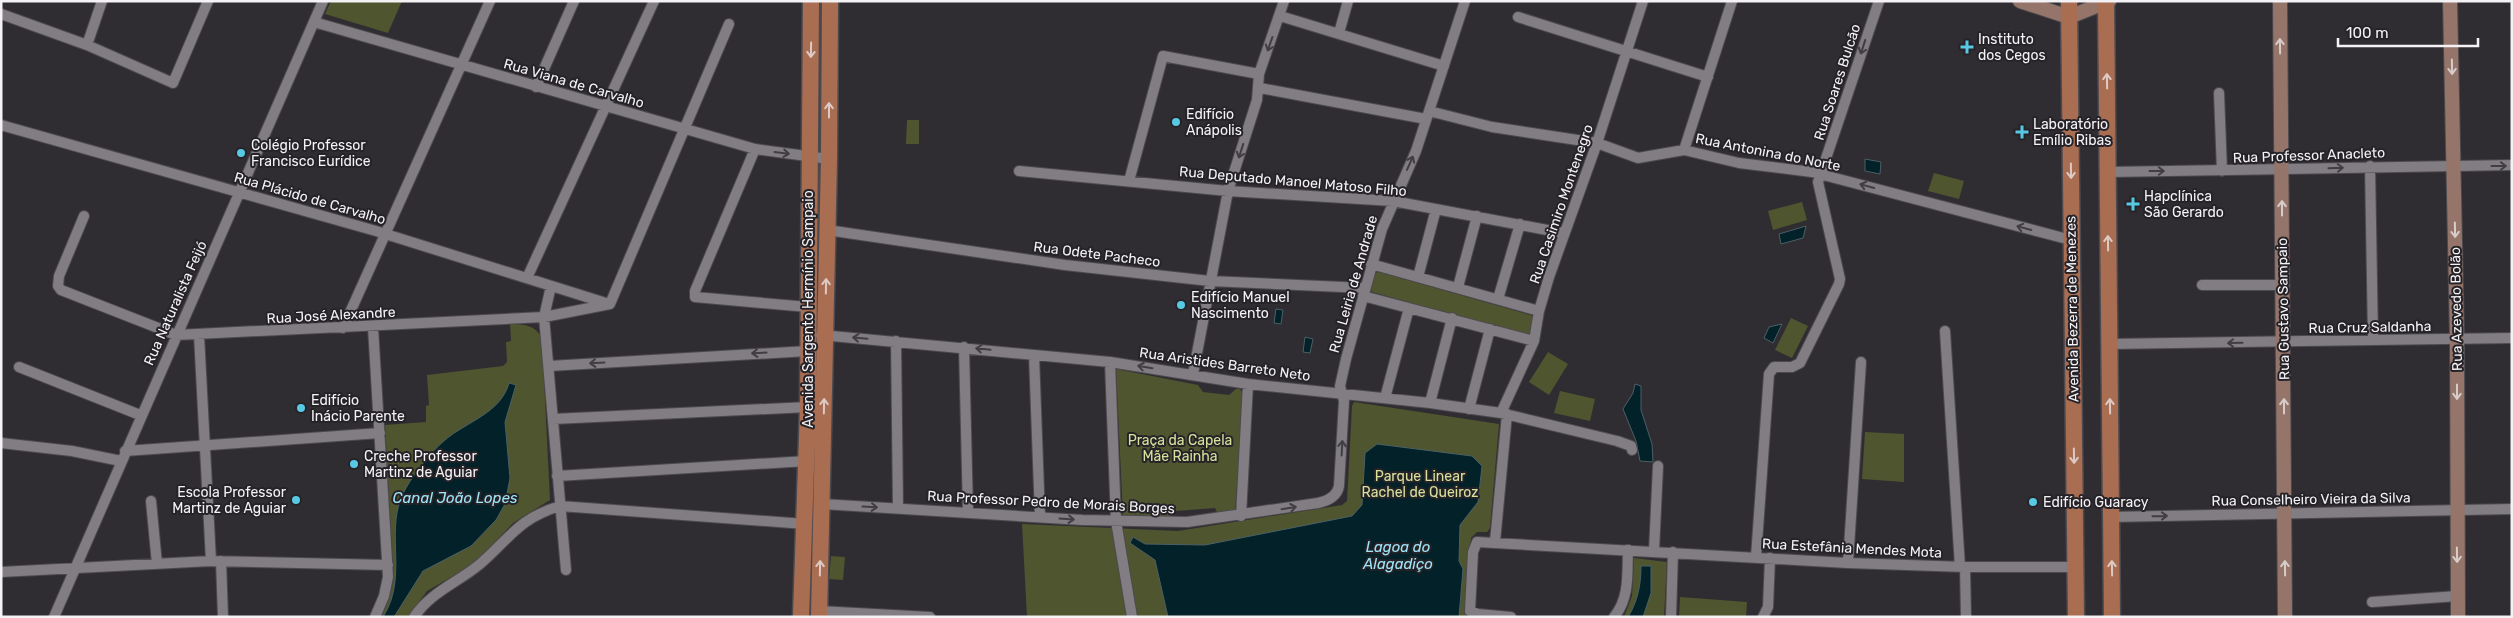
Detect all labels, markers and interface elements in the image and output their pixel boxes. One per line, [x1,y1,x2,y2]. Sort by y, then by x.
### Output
scale bar [2338,15,2478,47]
street label: Rua Soares Bulcão [1811,22,1864,143]
text: 100 m [2346,24,2388,42]
place label: Instituto dos Cegos [1978,31,2046,64]
one-way arrow [1265,36,1274,52]
one-way arrow [2276,38,2285,54]
one-way arrow [1858,39,1867,55]
marker: Instituto dos Cegos [1960,40,1974,54]
one-way arrow [806,42,816,58]
street label: Rua Viana de Carvalho [502,55,646,112]
one-way arrow [2447,59,2457,75]
one-way arrow [2102,73,2112,89]
one-way arrow [824,102,834,118]
place label: Edifício Anápolis [1186,106,1242,139]
marker: Edifício Anápolis [1170,116,1182,128]
place label: Laboratório Emílio Ribas [2033,116,2111,149]
street label: Rua Casimiro Montenegro [1526,122,1597,286]
marker: Laboratório Emílio Ribas [2015,125,2029,139]
street label: Rua Antonina do Norte [1694,130,1842,175]
place label: Colégio Professor Francisco Eurídice [251,137,371,170]
one-way arrow [1236,143,1245,159]
street label: Rua Professor Anacleto [2233,144,2385,167]
marker: Colégio Professor Francisco Eurídice [235,147,247,159]
one-way arrow [774,148,790,158]
one-way arrow [1405,156,1415,171]
one-way arrow [2490,161,2507,171]
street label: Rua Deputado Manoel Matoso Filho [1178,163,1407,200]
one-way arrow [2066,163,2075,179]
one-way arrow [2328,163,2344,173]
one-way arrow [2148,166,2164,176]
street label: Rua Plácido de Carvalho [232,169,388,228]
one-way arrow [1859,181,1875,190]
place label: Hapclínica São Gerardo [2144,188,2224,221]
street label: Avenida Sargento Hermínio Sampaio [800,190,817,428]
marker: Hapclínica São Gerardo [2126,197,2140,211]
one-way arrow [2277,200,2287,216]
street label: Rua Leiria de Andrade [1326,213,1381,355]
street label: Avenida Bezerra de Menezes [2062,216,2083,402]
one-way arrow [2016,222,2032,232]
one-way arrow [2451,222,2460,238]
one-way arrow [2104,235,2113,251]
street label: Rua Naturalista Feijó [140,238,211,368]
street label: Rua Odete Pacheco [1033,238,1161,271]
street label: Rua Gustavo Sampaio [2274,238,2293,380]
street label: Rua Azevedo Bolão [2447,247,2466,371]
one-way arrow [821,278,831,294]
place label: Edifício Manuel Nascimento [1191,289,1290,322]
marker: Edifício Manuel Nascimento [1175,299,1187,311]
street label: Rua José Alexandre [266,304,396,327]
street label: Rua Cruz Saldanha [2308,318,2432,337]
one-way arrow [853,333,869,343]
one-way arrow [2227,338,2244,348]
one-way arrow [975,344,991,354]
street label: Rua Aristides Barreto Neto [1138,344,1312,385]
one-way arrow [752,349,768,358]
one-way arrow [589,358,605,367]
one-way arrow [1137,362,1153,372]
one-way arrow [2452,384,2462,400]
place label: Edifício Inácio Parente [311,392,405,425]
one-way arrow [819,398,829,414]
one-way arrow [2105,398,2115,414]
one-way arrow [2279,398,2289,414]
marker: Edifício Inácio Parente [295,402,307,414]
park label: Praça da Capela Mãe Rainha [1128,432,1232,465]
one-way arrow [1337,440,1346,456]
place label: Creche Professor Martinz de Aguiar [364,448,478,481]
one-way arrow [2069,448,2079,464]
marker: Creche Professor Martinz de Aguiar [348,458,360,470]
park label: Parque Linear Rachel de Queiroz [1362,468,1478,501]
place label: Escola Professor Martinz de Aguiar [172,484,287,517]
street label: Rua Professor Pedro de Morais Borges [927,488,1175,517]
water label: Canal João Lopes [393,489,518,507]
street label: Rua Conselheiro Vieira da Silva [2211,489,2411,510]
marker: Escola Professor Martinz de Aguiar [290,494,302,506]
place label: Edifício Guaracy [2043,494,2149,511]
marker: Edifício Guaracy [2027,496,2039,508]
one-way arrow [862,502,878,511]
one-way arrow [1281,503,1297,513]
one-way arrow [2152,511,2168,521]
one-way arrow [1059,514,1075,523]
street label: Rua Estefânia Mendes Mota [1762,535,1942,562]
water label: Lagoa do Alagadiço [1362,538,1433,573]
one-way arrow [2452,546,2462,563]
one-way arrow [815,560,825,576]
one-way arrow [2107,560,2117,576]
one-way arrow [2280,560,2289,576]

